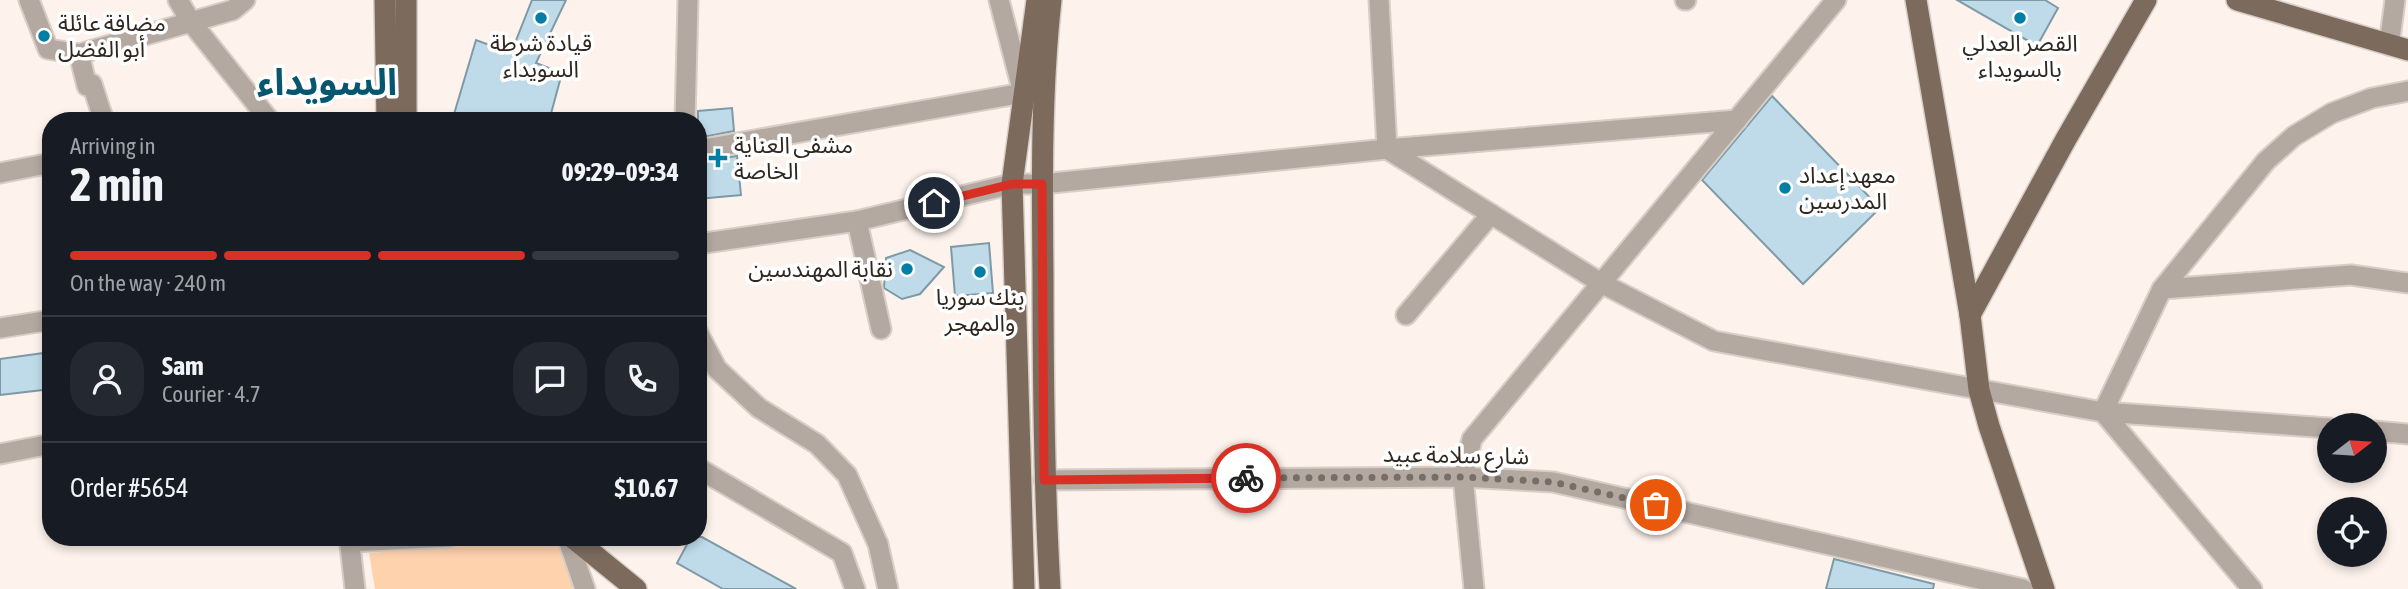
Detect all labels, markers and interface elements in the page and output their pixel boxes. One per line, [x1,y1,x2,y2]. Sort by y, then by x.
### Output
place label: مضافة عائلة أبو الفضل [58,10,166,63]
marker: قيادة شرطة السويداء [533,10,549,26]
marker: القصر العدلي بالسويداء [2012,10,2028,26]
marker: مضافة عائلة أبو الفضل [36,28,52,44]
place label: قيادة شرطة السويداء [490,30,592,83]
place label: القصر العدلي بالسويداء [1962,30,2078,83]
district label: السويداء [257,60,397,104]
place label: مشفى العناية الخاصة [734,132,853,184]
text: Arriving in [70,133,156,159]
marker: مشفى العناية الخاصة [708,148,728,168]
text: 09:29–09:34 [562,157,679,187]
text: 2 min [70,158,164,211]
place label: معهد إعداد المدرسين [1799,162,1896,215]
pin [904,173,964,233]
marker: معهد إعداد المدرسين [1777,180,1793,196]
icon: home [915,184,953,222]
place label: نقابة المهندسين [748,256,893,282]
marker: نقابة المهندسين [899,261,915,277]
marker: بنك سوريا والمهجر [972,264,988,280]
text: On the way · 240 m [70,270,226,296]
place label: بنك سوريا والمهجر [936,284,1024,337]
button: person [70,342,144,416]
button: chat [513,342,587,416]
button: phone [605,342,679,416]
text: Sam [162,351,204,381]
text: Courier · 4.7 [162,381,261,407]
north arrow [2317,413,2387,483]
map controls [2317,413,2387,567]
street label: شارع سلامة عبيد [1382,441,1529,473]
courier [1211,443,1281,513]
icon: bike [1227,459,1265,497]
text: Order #5654 [70,473,189,503]
text: $10.67 [615,473,679,503]
pin [1626,475,1686,535]
icon: bag [1637,486,1675,524]
button: locate [2317,497,2387,567]

